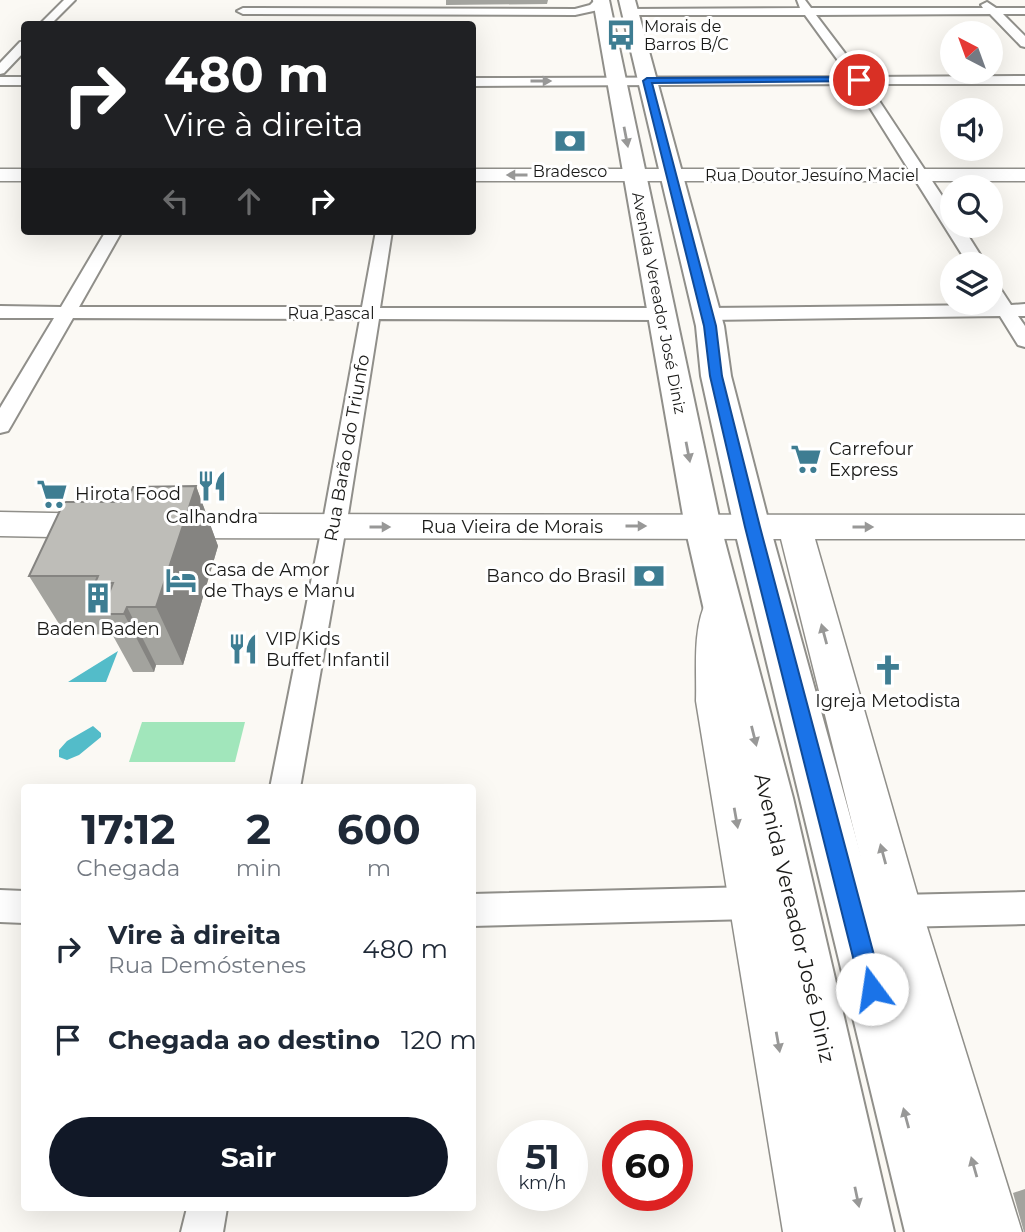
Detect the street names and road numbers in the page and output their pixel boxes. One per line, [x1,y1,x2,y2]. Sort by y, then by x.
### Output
street label: Rua Doutor Jesuíno Maciel [705,166,919,185]
street label: Avenida Vereador José Diniz [628,190,690,416]
street label: Rua Pascal [287,304,375,323]
street label: Rua Barão do Triunfo [320,353,374,543]
street label: Rua Vieira de Morais [421,516,603,538]
street label: Avenida Vereador José Diniz [749,771,841,1065]

